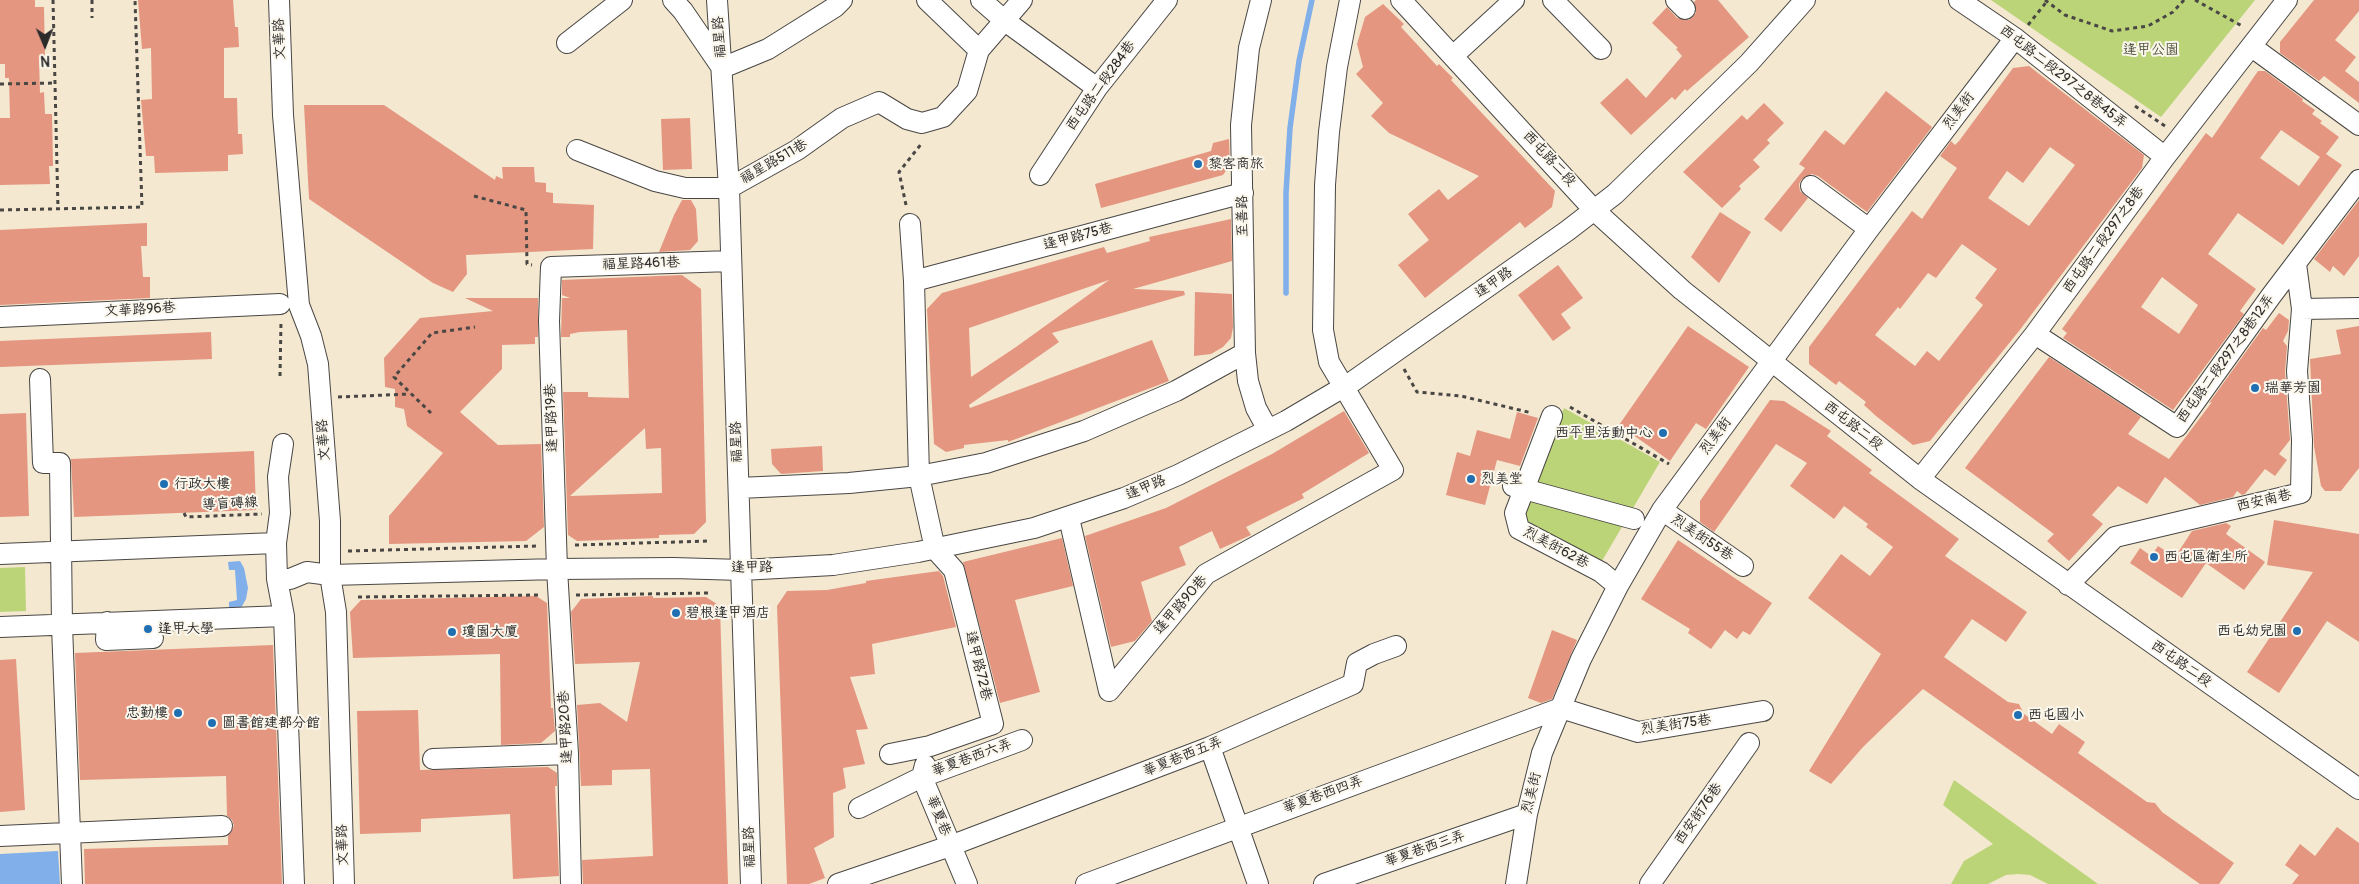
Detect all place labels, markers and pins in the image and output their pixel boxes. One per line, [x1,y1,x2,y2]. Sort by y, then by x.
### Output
place label: 黎客商旅 [1208,156,1264,172]
marker: 黎客商旅 [1192,158,1204,170]
place label: 瑞華芳園 [2265,380,2321,396]
marker: 瑞華芳園 [2249,382,2261,394]
place label: 西平里活動中心 [1555,425,1653,441]
marker: 西平里活動中心 [1657,427,1669,439]
place label: 烈美堂 [1481,471,1523,487]
marker: 烈美堂 [1465,473,1477,485]
place label: 行政大樓 [174,476,230,492]
marker: 行政大樓 [158,478,170,490]
place label: 西屯區衛生所 [2164,549,2248,565]
marker: 西屯區衛生所 [2148,551,2160,563]
place label: 碧根逢甲酒店 [686,605,770,621]
marker: 碧根逢甲酒店 [670,607,682,619]
place label: 逢甲大學 [158,621,214,637]
marker: 逢甲大學 [142,623,154,635]
place label: 西屯幼兒園 [2217,623,2287,639]
place label: 瓊園大廈 [462,624,518,640]
marker: 西屯幼兒園 [2291,625,2303,637]
marker: 瓊園大廈 [446,626,458,638]
place label: 忠勤樓 [126,705,168,721]
marker: 忠勤樓 [172,707,184,719]
place label: 西屯國小 [2028,707,2084,723]
marker: 西屯國小 [2012,709,2024,721]
place label: 圖書館建都分館 [222,715,320,731]
marker: 圖書館建都分館 [206,717,218,729]

